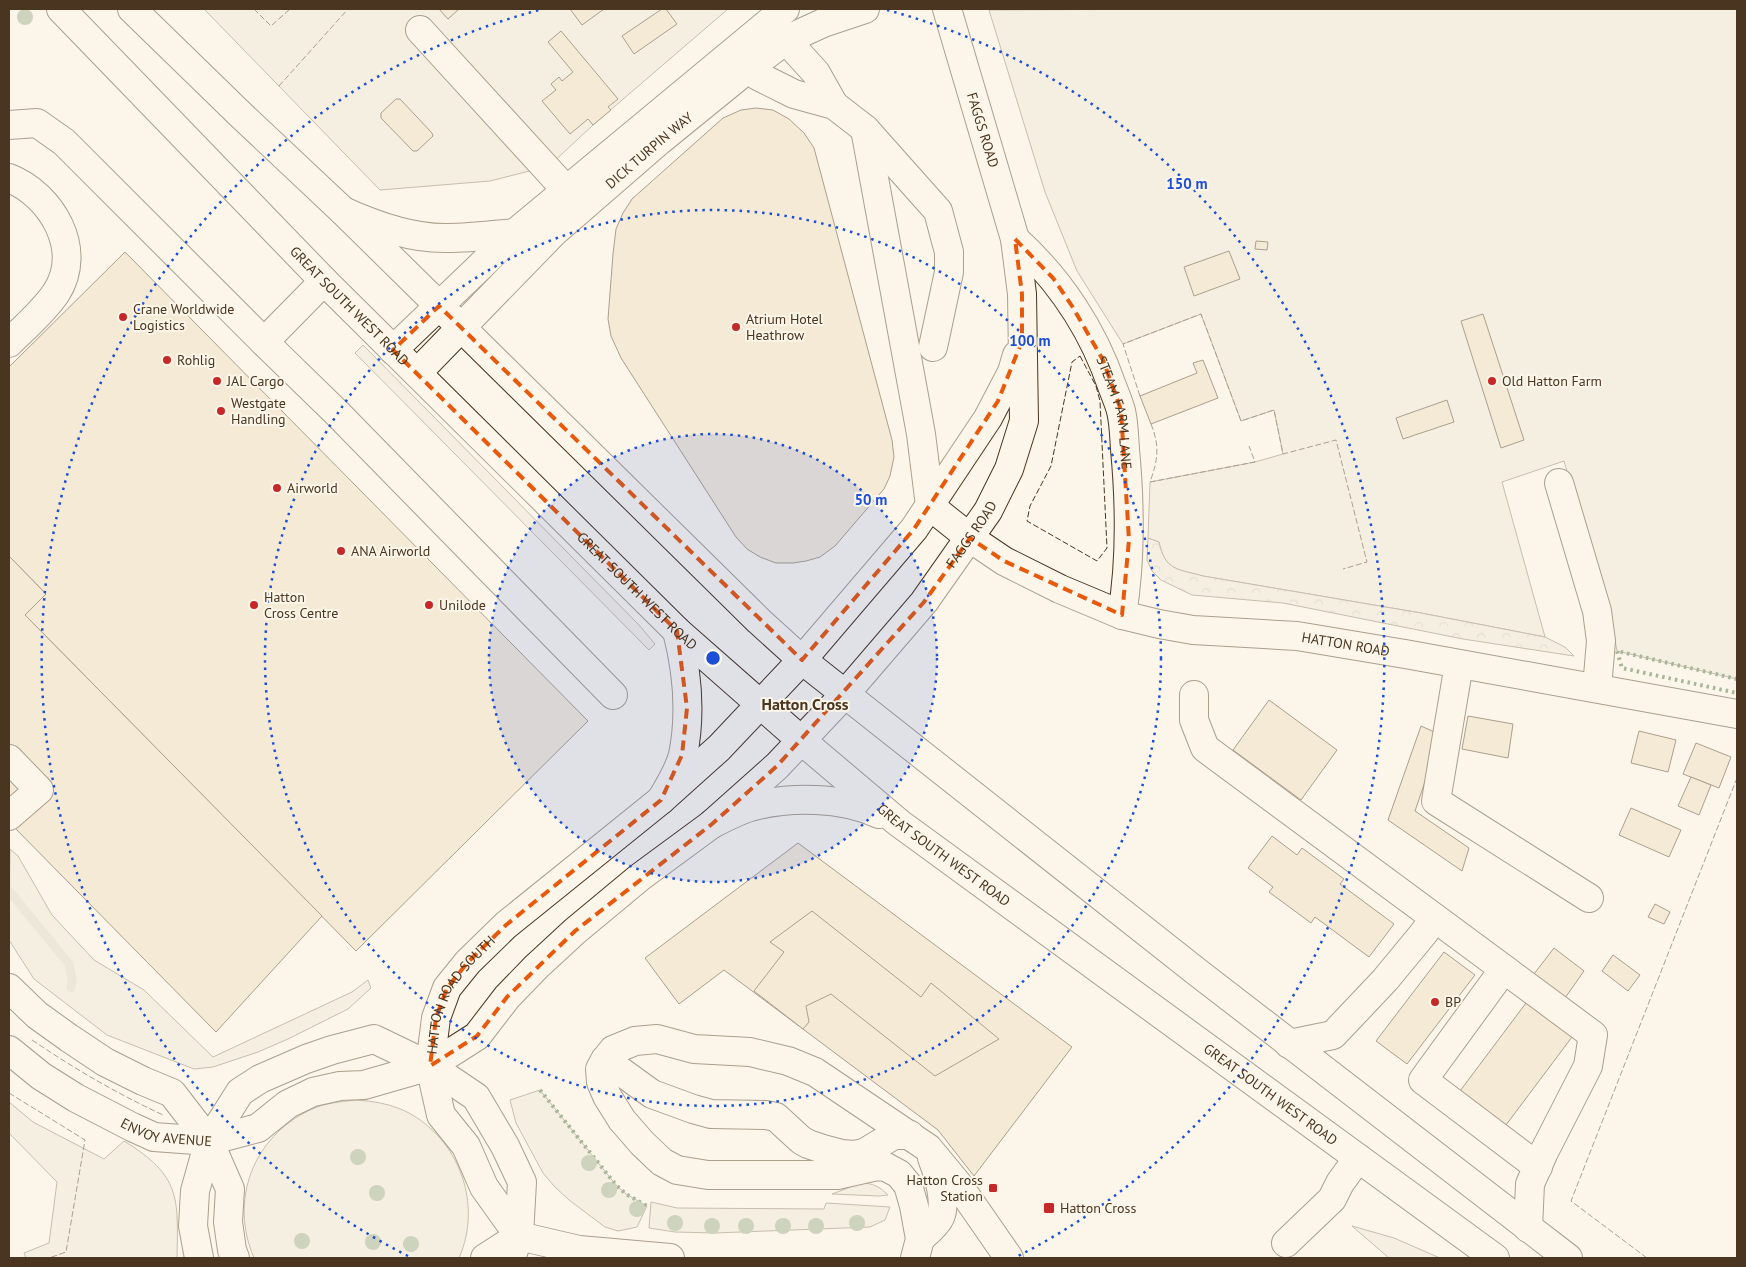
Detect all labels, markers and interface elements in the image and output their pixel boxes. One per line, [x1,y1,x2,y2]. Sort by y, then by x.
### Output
street label: FAGGS ROAD [963,90,1003,170]
street label: DICK TURPIN WAY [602,108,697,192]
text: 150 m [1166,174,1208,193]
street label: GREAT SOUTH WEST ROAD [286,242,413,369]
place label: Crane Worldwide Logistics [133,300,234,334]
place label: Atrium Hotel Heathrow [746,310,823,344]
marker: Crane Worldwide Logistics [117,311,129,323]
marker: Atrium Hotel Heathrow [730,321,742,333]
text: 100 m [1009,331,1051,350]
place label: Rohlig [177,351,215,369]
street label: STEAM FARM LANE [1092,353,1136,470]
marker: Rohlig [161,354,173,366]
place label: JAL Cargo [226,372,284,390]
place label: Old Hatton Farm [1502,372,1602,390]
marker: JAL Cargo [211,375,223,387]
marker: Old Hatton Farm [1486,375,1498,387]
place label: Westgate Handling [231,394,286,428]
marker: Westgate Handling [215,405,227,417]
place label: Airworld [287,479,338,497]
marker: Airworld [271,482,283,494]
text: 50 m [855,490,887,509]
street label: FAGGS ROAD [942,498,1001,571]
street label: GREAT SOUTH WEST ROAD [573,528,701,654]
place label: ANA Airworld [351,542,430,560]
marker: ANA Airworld [335,545,347,557]
place label: Hatton Cross Centre [264,588,338,622]
place label: Unilode [439,596,486,614]
marker: Hatton Cross Centre [248,599,260,611]
marker: Unilode [423,599,435,611]
street label: HATTON ROAD [1300,628,1391,660]
centre of rings [704,649,722,667]
district label: Hatton Cross [762,694,849,714]
street label: GREAT SOUTH WEST ROAD [874,800,1014,910]
street label: HATTON ROAD SOUTH [423,932,499,1055]
place label: BP [1445,993,1461,1011]
marker: BP [1429,996,1441,1008]
street label: GREAT SOUTH WEST ROAD [1200,1039,1341,1149]
street label: ENVOY AVENUE [118,1114,212,1150]
place label: Hatton Cross Station [907,1171,983,1205]
marker: Hatton Cross Station [987,1182,999,1194]
place label: Hatton Cross [1060,1199,1137,1217]
marker: Hatton Cross [1042,1201,1056,1215]

